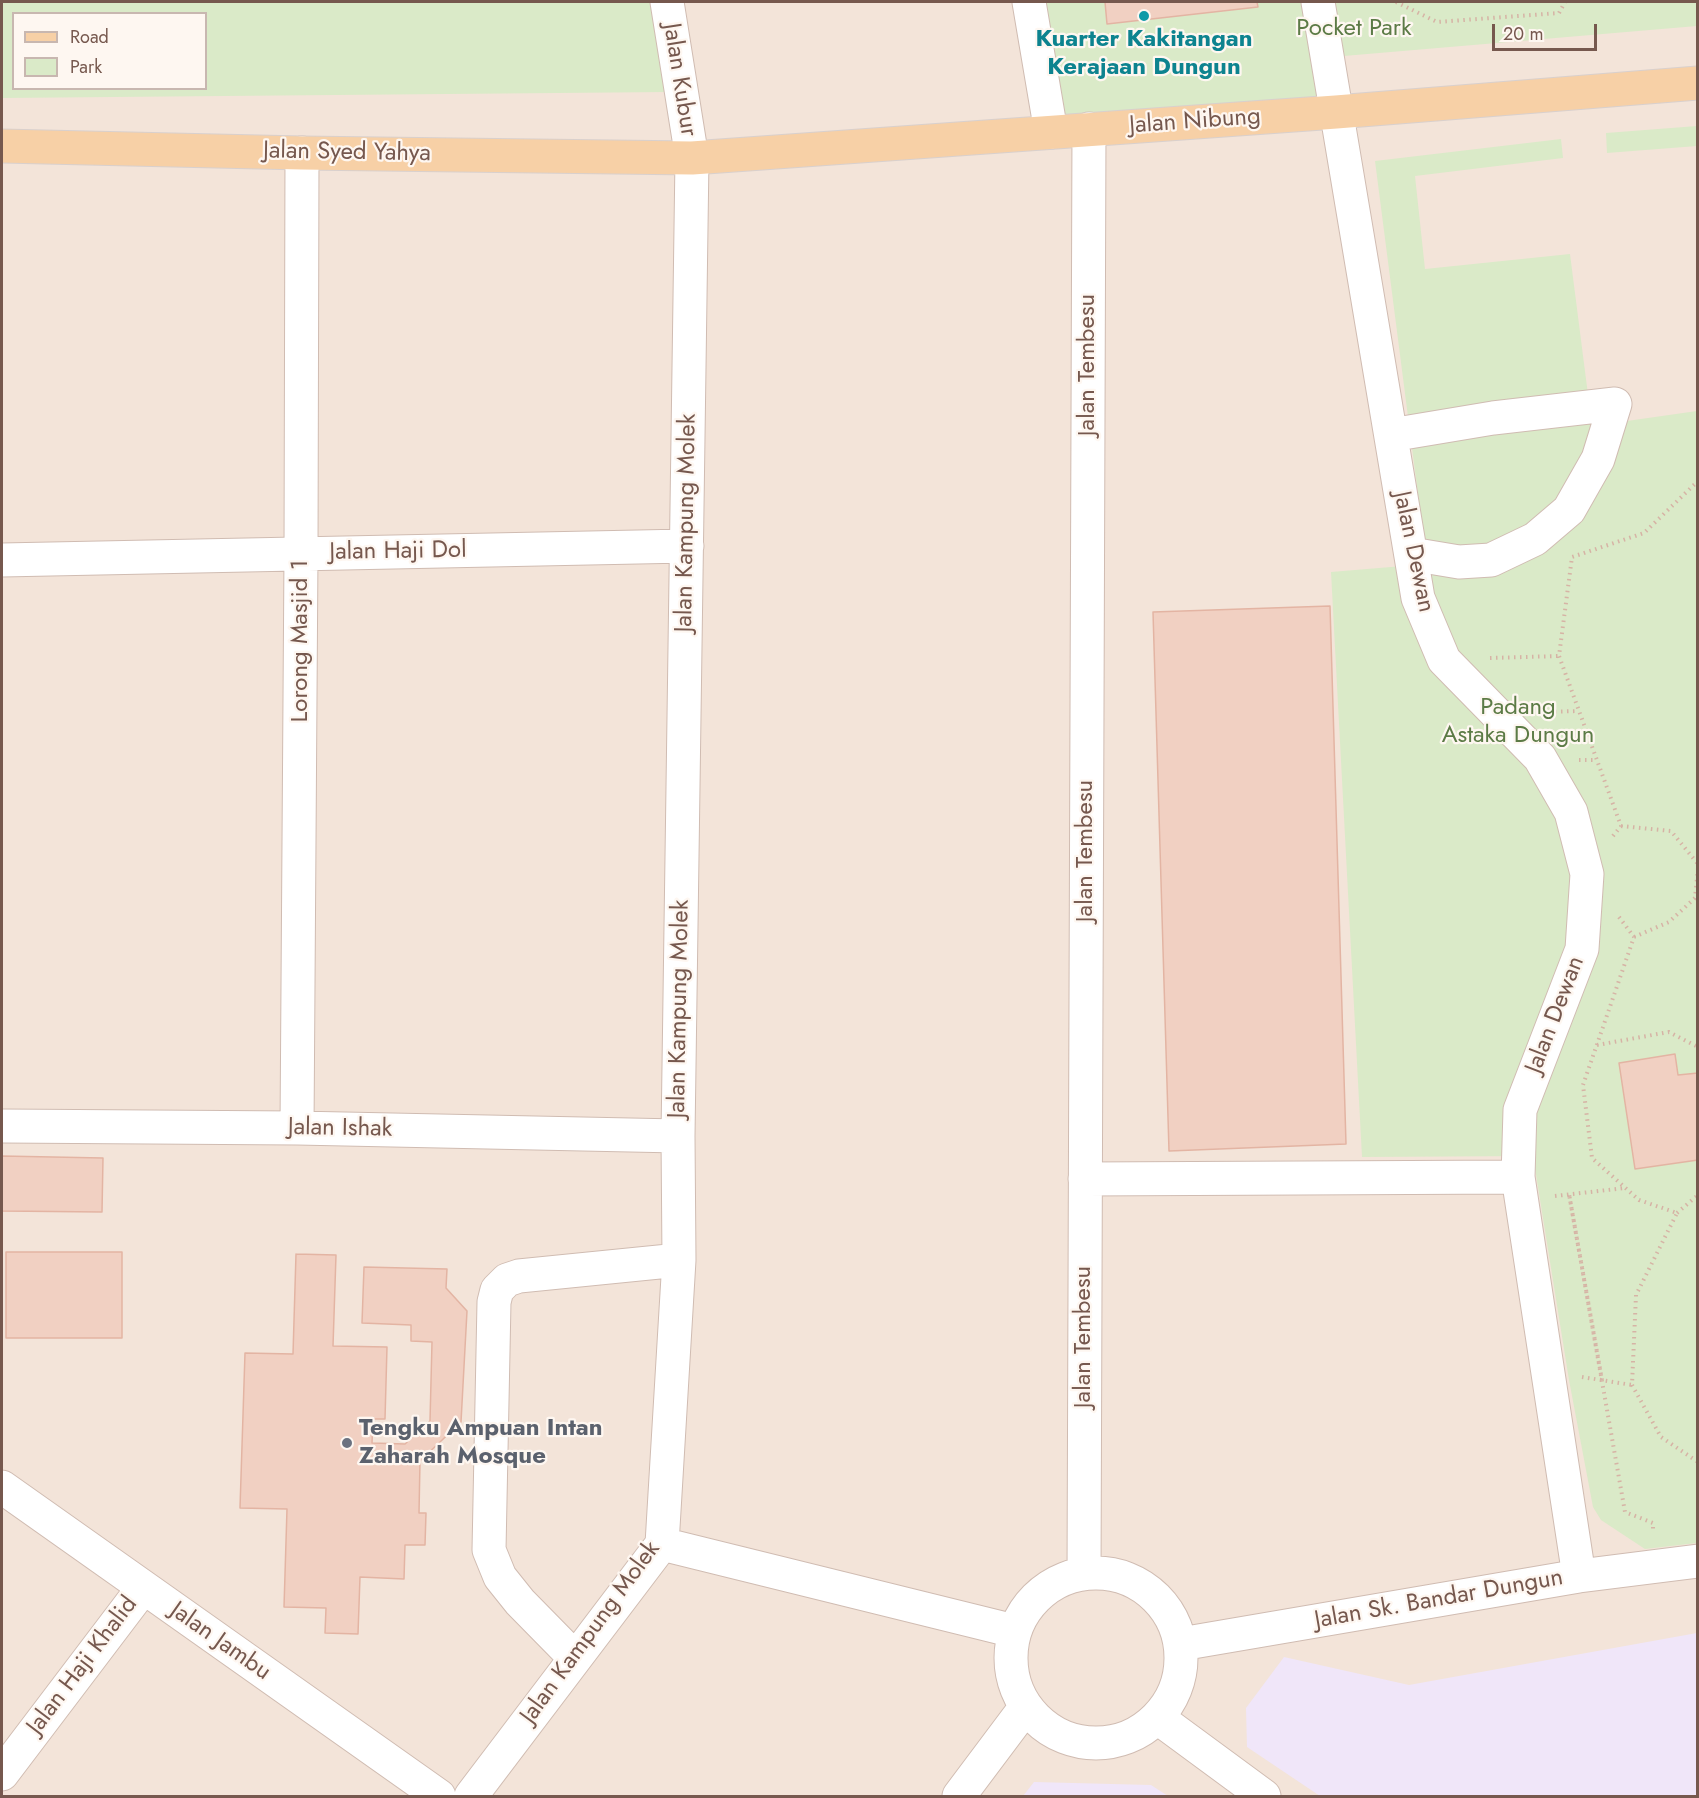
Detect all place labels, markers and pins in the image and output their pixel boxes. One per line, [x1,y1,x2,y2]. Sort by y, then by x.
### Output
marker: Kuarter Kakitangan Kerajaan Dungun [1137,9,1151,23]
place label: Kuarter Kakitangan Kerajaan Dungun [1035,26,1253,82]
place label: Tengku Ampuan Intan Zaharah Mosque [359,1415,603,1471]
marker: Tengku Ampuan Intan Zaharah Mosque [340,1436,354,1450]

